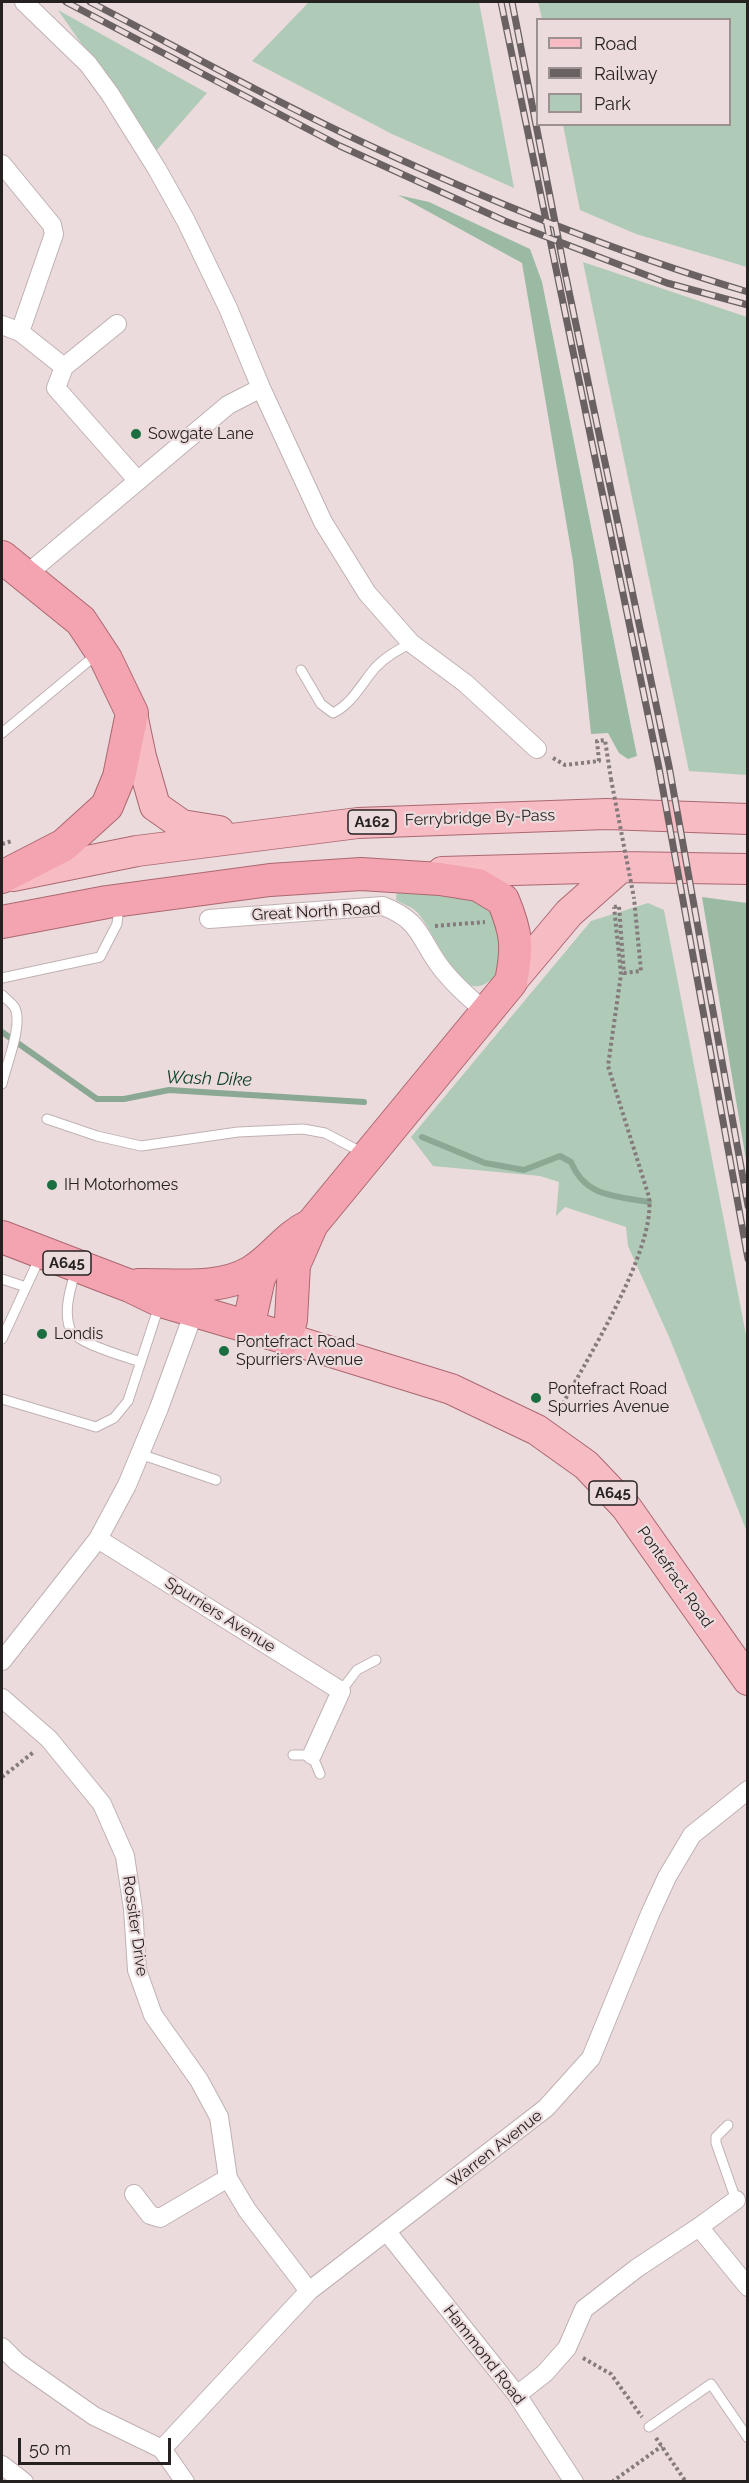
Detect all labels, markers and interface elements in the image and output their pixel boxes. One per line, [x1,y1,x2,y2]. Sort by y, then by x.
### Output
legend [536,18,731,126]
text: Road [594,33,637,54]
text: Railway [594,63,658,84]
text: Park [594,93,631,114]
place label: Sowgate Lane [148,424,254,444]
marker: Sowgate Lane [129,427,143,441]
street label: Ferrybridge By-Pass [405,806,555,830]
road number: A162 [348,810,396,834]
street label: Great North Road [251,899,381,925]
water label: Wash Dike [166,1067,252,1091]
place label: IH Motorhomes [64,1175,178,1195]
marker: IH Motorhomes [45,1178,59,1192]
road number: A645 [43,1251,91,1275]
place label: Londis [54,1324,103,1344]
marker: Londis [35,1327,49,1341]
place label: Pontefract Road Spurriers Avenue [236,1332,363,1370]
marker: Pontefract Road Spurriers Avenue [217,1344,231,1358]
place label: Pontefract Road Spurries Avenue [548,1379,669,1417]
marker: Pontefract Road Spurries Avenue [529,1391,543,1405]
road number: A645 [589,1481,637,1505]
street label: Pontefract Road [633,1523,717,1631]
street label: Spurriers Avenue [161,1573,279,1657]
street label: Rossiter Drive [118,1875,152,1977]
street label: Warren Avenue [444,2106,546,2192]
street label: Hammond Road [439,2301,529,2409]
scale bar [21,2426,174,2464]
text: 50 m [29,2438,71,2459]

